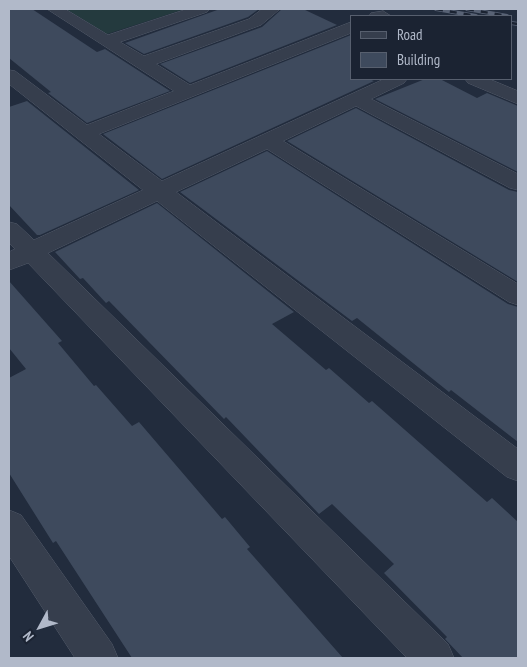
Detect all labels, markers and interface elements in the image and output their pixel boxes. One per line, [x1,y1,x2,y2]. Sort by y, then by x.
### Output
legend [350,15,512,80]
text: Road [397,25,423,44]
text: Building [397,50,440,69]
north arrow [15,602,65,652]
text: N [19,628,38,645]

